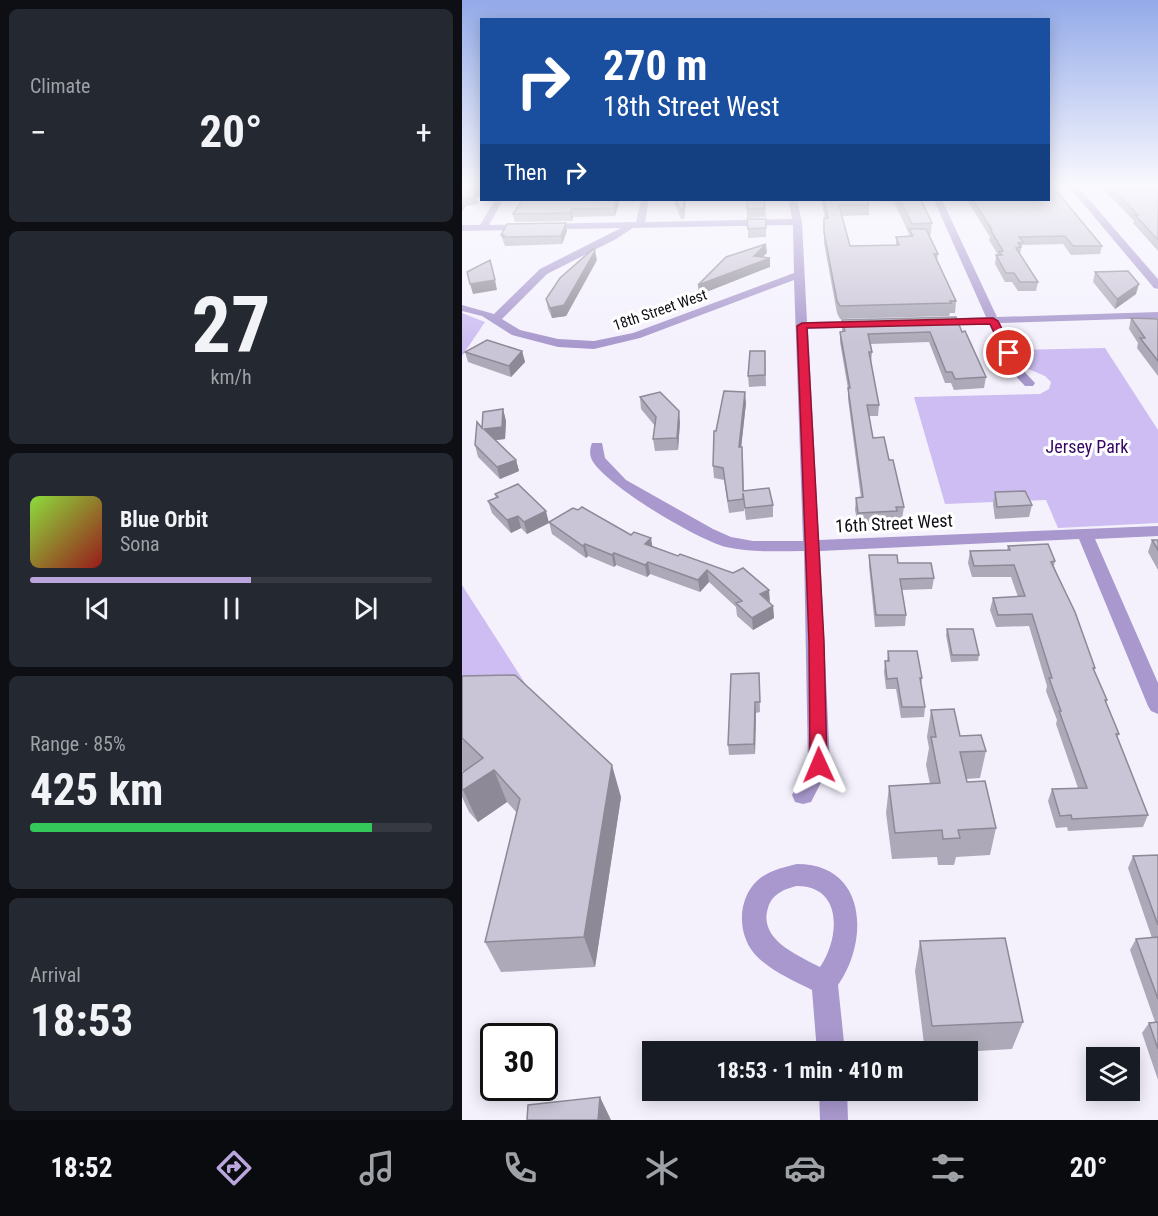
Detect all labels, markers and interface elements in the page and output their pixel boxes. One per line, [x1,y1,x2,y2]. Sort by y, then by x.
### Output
text: 270 m [603,41,708,90]
icon: right [504,42,582,120]
text: Climate [30,74,90,98]
text: 18th Street West [603,91,779,123]
text: 20° [200,105,263,158]
text: − [30,113,47,152]
text: + [416,113,432,152]
icon: right [559,156,592,189]
text: Then [504,160,547,185]
text: 27 [192,280,270,371]
street label: 18th Street West [611,286,709,334]
pin [983,327,1034,378]
icon: arrive [992,336,1025,369]
text: km/h [210,365,252,389]
park label: Jersey Park [1046,436,1128,457]
text: Blue Orbit [120,507,208,532]
street label: 16th Street West [835,509,953,537]
text: Sona [120,532,160,556]
icon: previous [81,592,114,625]
icon: pause [215,592,248,625]
icon: next [349,592,382,625]
text: Range · 85% [30,732,126,756]
position arrow [787,733,851,797]
text: 425 km [30,763,163,816]
text: Arrival [30,963,81,987]
text: 18:53 [30,994,133,1047]
speed limit sign: 30 [480,1023,558,1101]
map controls [1086,1047,1140,1101]
button: layers [1086,1047,1140,1101]
text: 18:53 · 1 min · 410 m [717,1058,903,1083]
icon: directions [213,1147,255,1189]
icon: music [356,1147,398,1189]
icon: phone [499,1147,541,1189]
icon: climate [641,1147,683,1189]
icon: car [784,1147,826,1189]
icon: filters [927,1147,969,1189]
text: 18:52 [50,1152,112,1184]
text: 20° [1070,1152,1108,1184]

